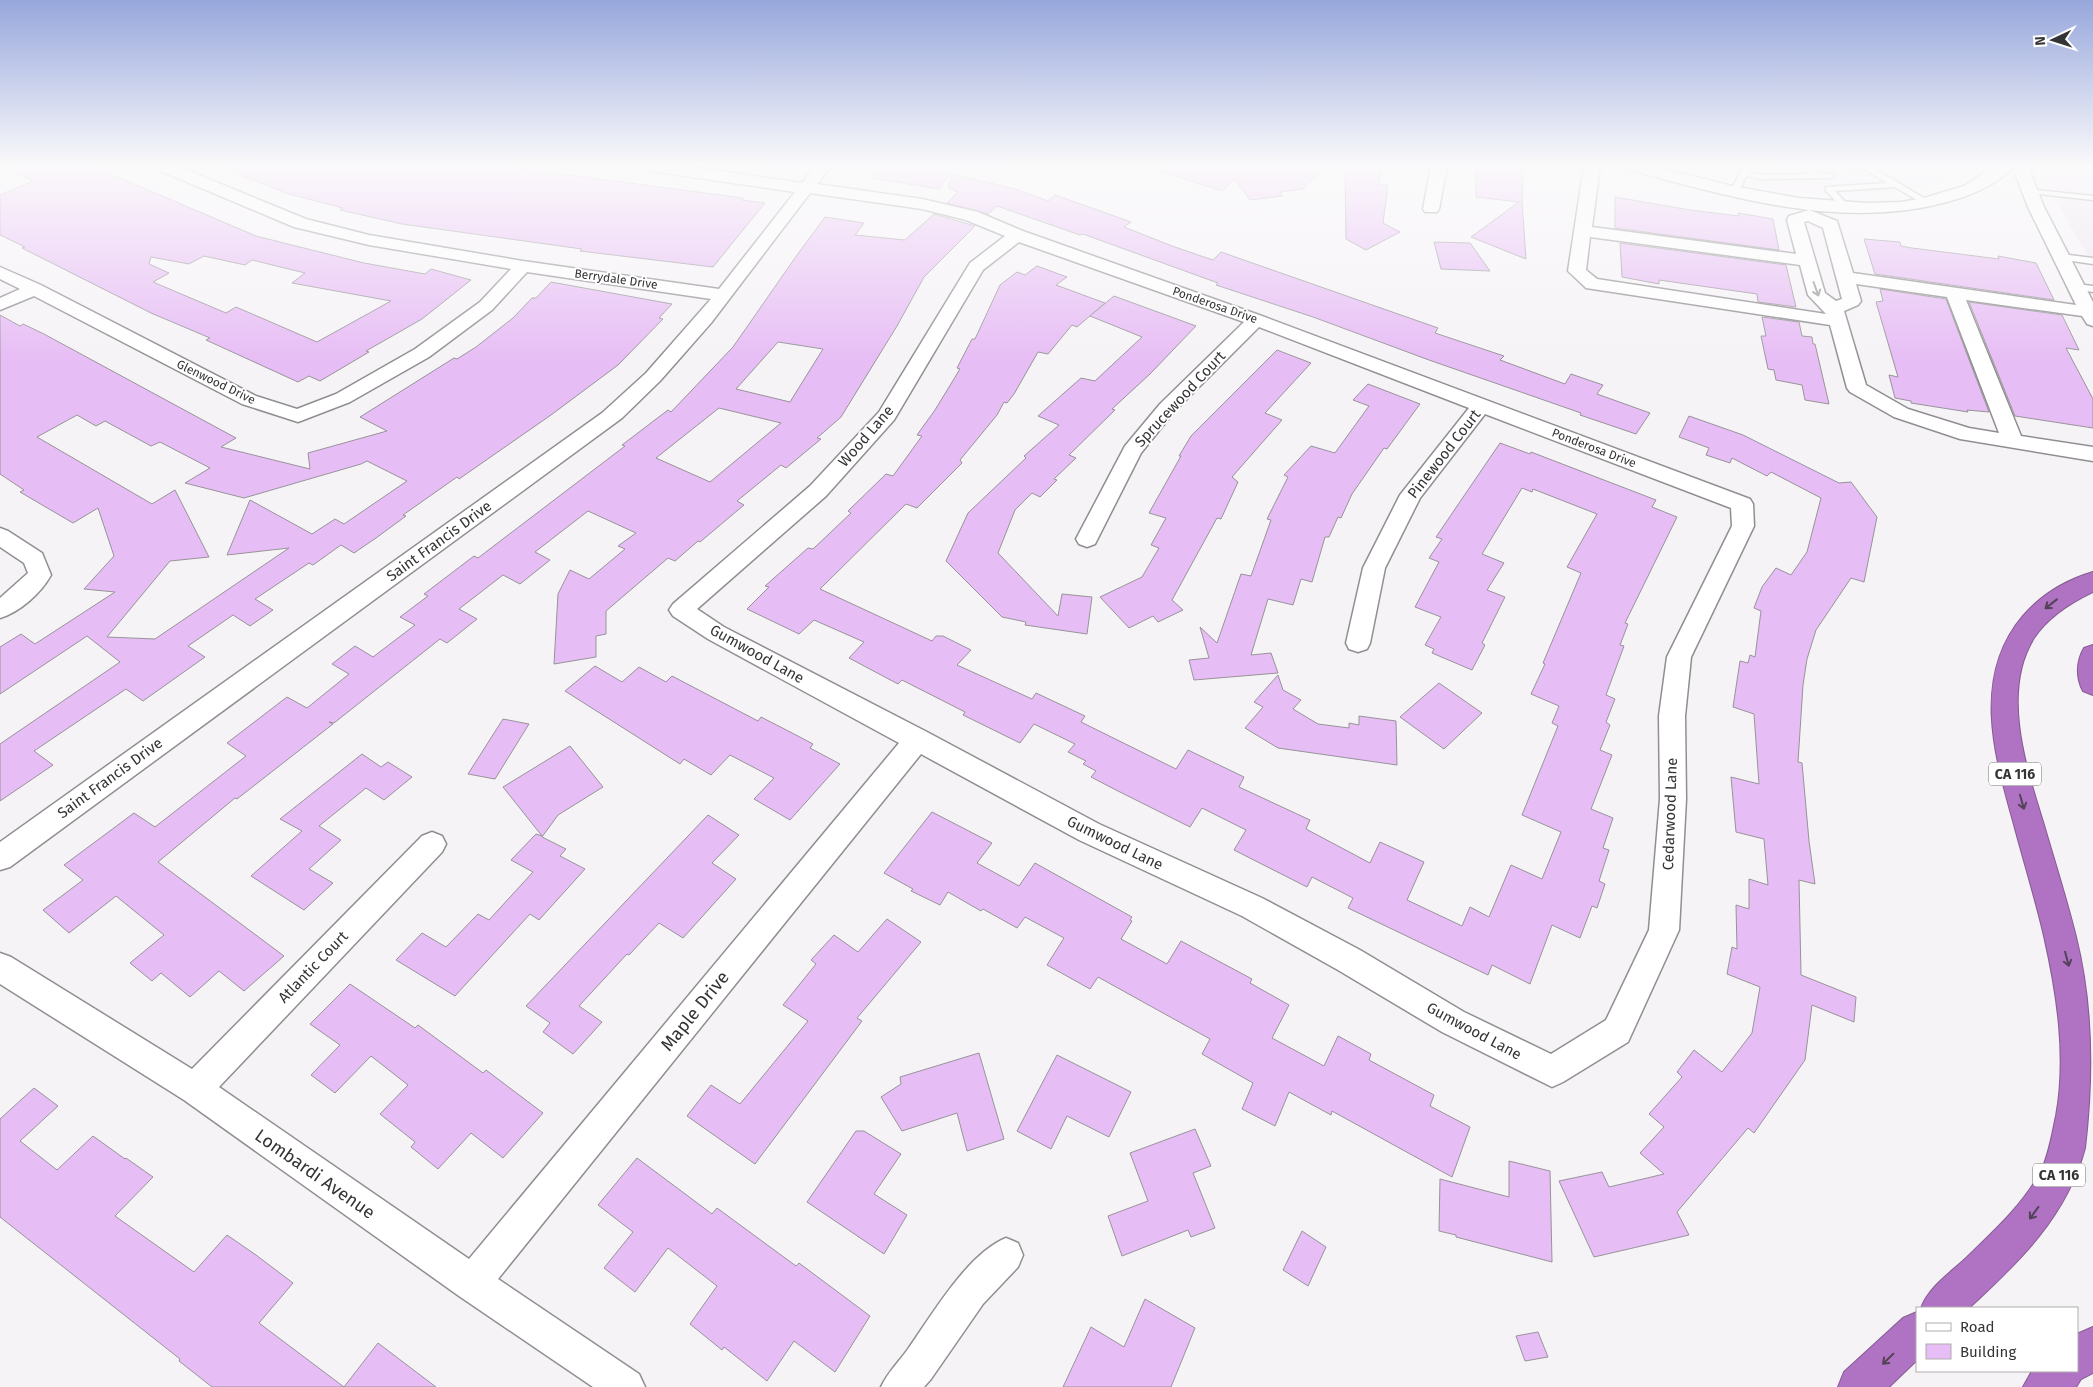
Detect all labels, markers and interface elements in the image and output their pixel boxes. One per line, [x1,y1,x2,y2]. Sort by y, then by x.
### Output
north arrow [2028,15,2078,65]
text: N [2032,36,2049,46]
street label: Berrydale Drive [574,266,658,292]
one-way arrow [1812,281,1821,296]
street label: Ponderosa Drive [1171,284,1259,326]
street label: Sprucewood Court [1131,347,1229,451]
street label: Glenwood Drive [174,357,258,407]
street label: Wood Lane [835,402,897,470]
street label: Pinewood Court [1404,405,1485,502]
street label: Ponderosa Drive [1550,426,1638,470]
street label: Saint Francis Drive [383,497,495,585]
one-way arrow [2045,599,2058,610]
street label: Gumwood Lane [707,621,807,687]
street label: Saint Francis Drive [54,734,166,822]
street label: Cedarwood Lane [1659,757,1681,871]
road number: CA 116 [1989,762,2041,786]
one-way arrow [2018,794,2028,810]
street label: Gumwood Lane [1064,812,1166,874]
street label: Atlantic Court [274,927,352,1007]
one-way arrow [2063,950,2072,966]
street label: Maple Drive [656,967,734,1055]
street label: Gumwood Lane [1424,998,1524,1064]
street label: Lombardi Avenue [251,1124,379,1224]
road number: CA 116 [2033,1164,2085,1186]
one-way arrow [2029,1206,2039,1220]
legend [1916,1307,2078,1372]
text: Road [1960,1318,1995,1336]
text: Building [1960,1343,2016,1361]
one-way arrow [1882,1353,1894,1365]

